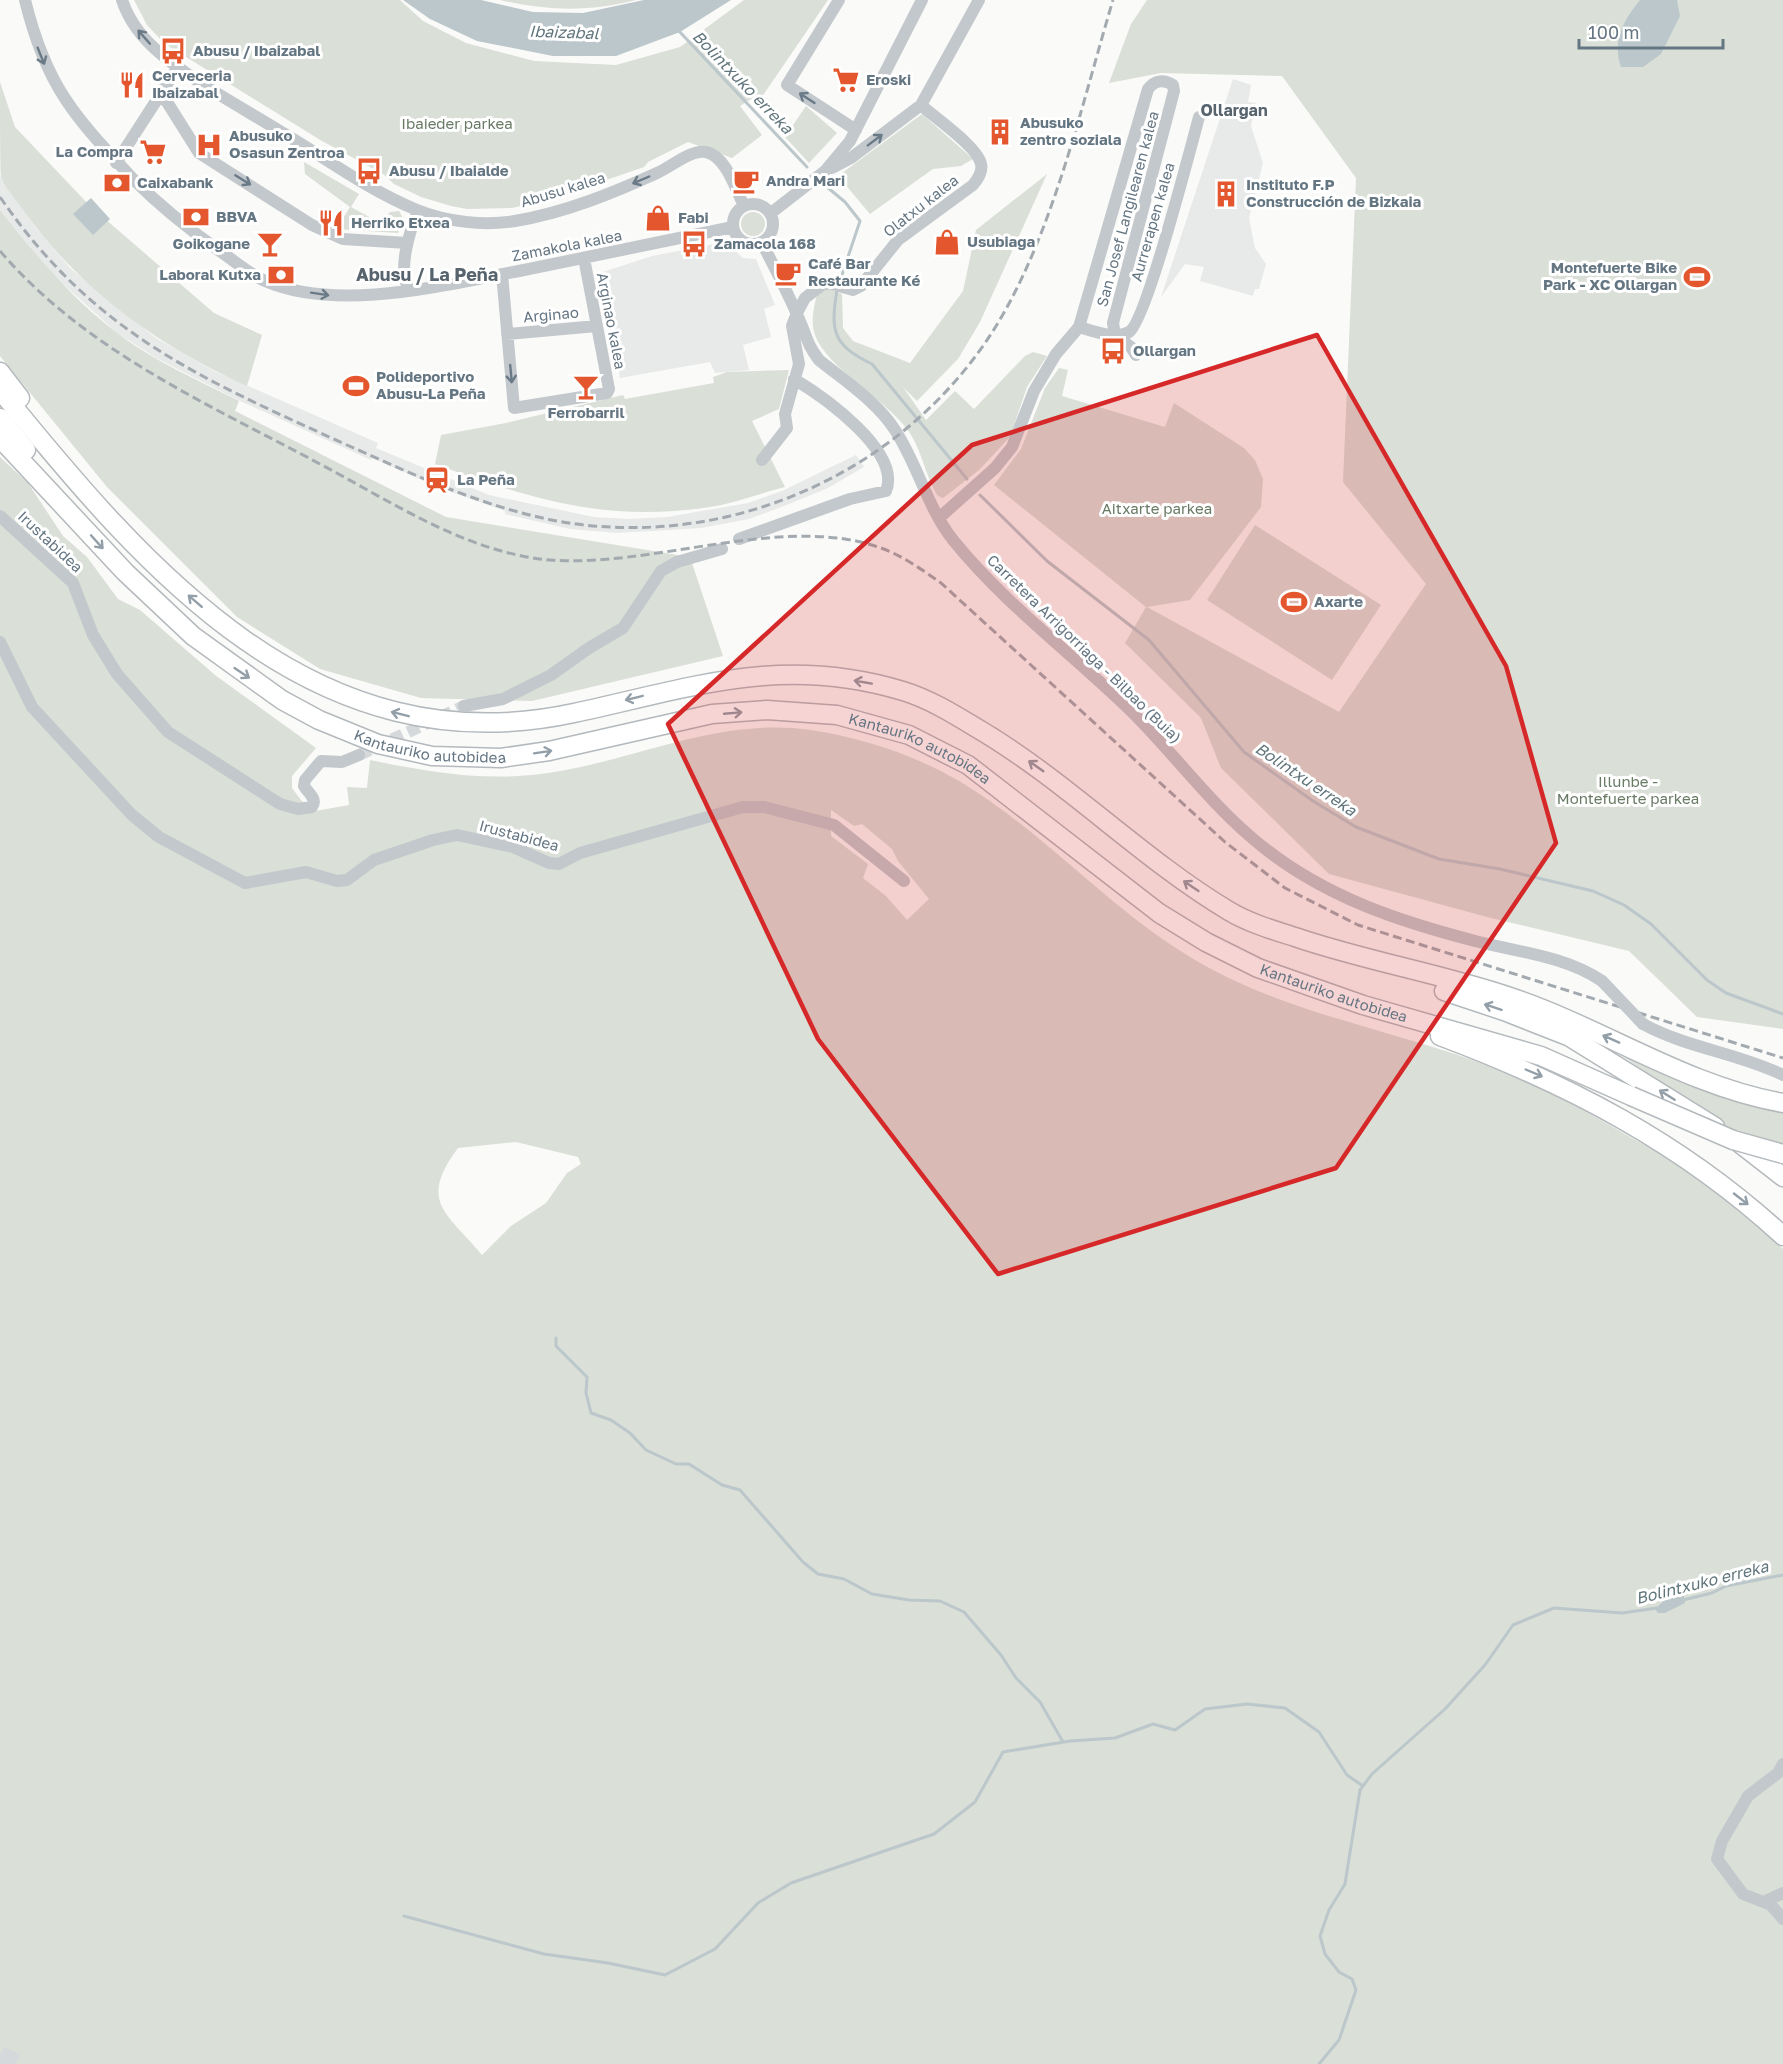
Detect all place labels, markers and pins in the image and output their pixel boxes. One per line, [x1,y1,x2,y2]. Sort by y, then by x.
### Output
bus stop icon: Abusu / Ibaizabal [158,36,188,66]
place label: Abusu / Ibaizabal [193,41,320,59]
supermarket icon: Eroski [831,65,861,95]
place label: Cerveceria Ibaizabal [152,66,232,101]
restaurant icon: Cerveceria Ibaizabal [117,70,147,100]
place label: Eroski [866,70,911,88]
place label: Abusuko zentro soziala [1020,113,1122,148]
building icon: Abusuko zentro soziala [985,117,1015,147]
place label: Abusuko Osasun Zentroa [229,126,345,161]
hospital icon: Abusuko Osasun Zentroa [194,130,224,160]
supermarket icon: La Compra [138,137,168,167]
place label: La Compra [56,142,133,160]
bus stop icon: Abusu / Ibaialde [354,156,384,186]
place label: Abusu / Ibaialde [389,161,509,179]
cafe icon: Andra Mari [731,166,761,196]
bank icon: Caixabank [102,168,132,198]
place label: Andra Mari [766,171,845,189]
place label: Caixabank [137,173,214,191]
place label: Instituto F.P Construcción de Bizkaia [1246,175,1422,210]
building icon: Instituto F.P Construcción de Bizkaia [1211,179,1241,209]
bank icon: BBVA [181,202,211,232]
shop icon: Fabi [643,203,673,233]
place label: BBVA [216,207,257,225]
restaurant icon: Herriko Etxea [316,208,346,238]
place label: Fabi [678,208,709,226]
place label: Herriko Etxea [351,213,450,231]
shop icon: Usubiaga [932,227,962,257]
bar icon: Goikogane [255,229,285,259]
bus stop icon: Zamacola 168 [679,229,709,259]
place label: Usubiaga [967,232,1036,250]
place label: Goikogane [173,234,250,252]
place label: Zamacola 168 [714,234,816,252]
place label: Café Bar Restaurante Ké [808,254,921,289]
cafe icon: Café Bar Restaurante Ké [773,258,803,288]
place label: Montefuerte Bike Park - XC Ollargan [1543,258,1677,293]
bank icon: Laboral Kutxa [266,260,296,290]
sports icon: Montefuerte Bike Park - XC Ollargan [1682,262,1712,292]
place label: Laboral Kutxa [159,265,261,283]
bus stop icon: Ollargan [1098,336,1128,366]
place label: Ollargan [1133,341,1196,359]
place label: Polideportivo Abusu-La Peña [376,367,486,402]
sports icon: Polideportivo Abusu-La Peña [341,371,371,401]
bar icon: Ferrobarril [571,372,601,402]
place label: Ferrobarril [548,403,624,421]
station icon: La Peña [422,465,452,495]
place label: La Peña [457,470,515,488]
sports icon: Axarte [1279,587,1309,617]
place label: Axarte [1314,592,1363,610]

